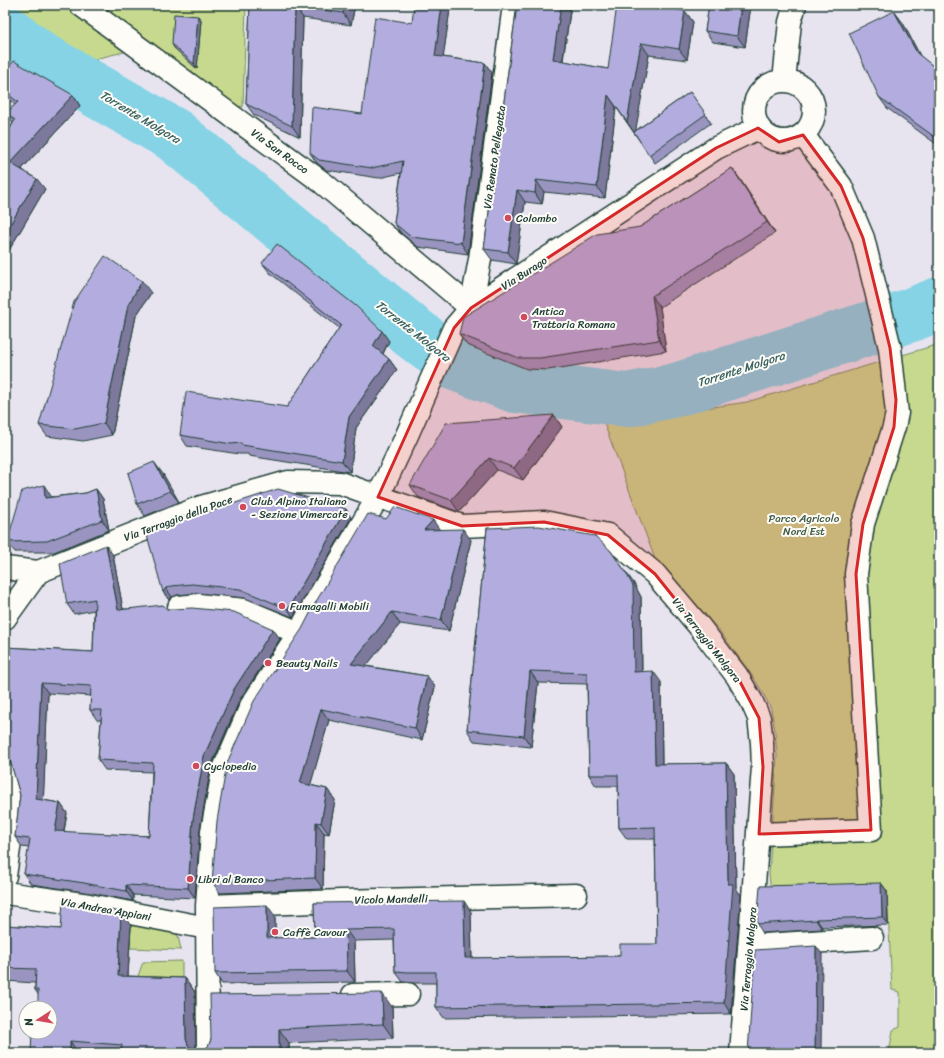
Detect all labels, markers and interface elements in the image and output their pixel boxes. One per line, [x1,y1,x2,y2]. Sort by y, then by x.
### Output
water label: Torrente Molgora [95,84,185,150]
street label: Via Renato Pellegatta [478,104,511,210]
street label: Via San Rocco [247,124,313,179]
place label: Colombo [516,209,557,228]
marker: Colombo [503,213,513,223]
street label: Via Burago [497,251,552,296]
water label: Torrente Molgora [370,294,456,368]
place label: Antica Trattoria Romana [531,302,616,334]
marker: Antica Trattoria Romana [519,312,529,322]
water label: Torrente Molgora [694,344,788,393]
street label: Via Terraggio della Pace [121,490,236,547]
place label: Club Alpino Italiano - Sezione Vimercate [251,492,348,524]
marker: Club Alpino Italiano - Sezione Vimercate [238,502,248,512]
park label: Parco Agricolo Nord Est [769,509,840,541]
street label: Via Terraggio Molgora [667,593,746,687]
place label: Fumagalli Mobili [290,597,370,616]
marker: Fumagalli Mobili [277,601,287,611]
place label: Beauty Nails [276,654,339,673]
marker: Beauty Nails [263,658,273,668]
place label: Cyclopedia [204,757,257,776]
marker: Cyclopedia [191,761,201,771]
place label: Libri al Banco [198,870,264,889]
marker: Libri al Banco [185,874,195,884]
street label: Vicolo Mandelli [354,889,429,910]
street label: Via Andrea Appiani [59,892,154,927]
street label: Via Terraggio Molgora [735,906,763,1012]
place label: Caffè Cavour [283,923,348,942]
marker: Caffè Cavour [270,927,280,937]
north arrow [18,1000,58,1040]
text: N [19,1016,39,1029]

